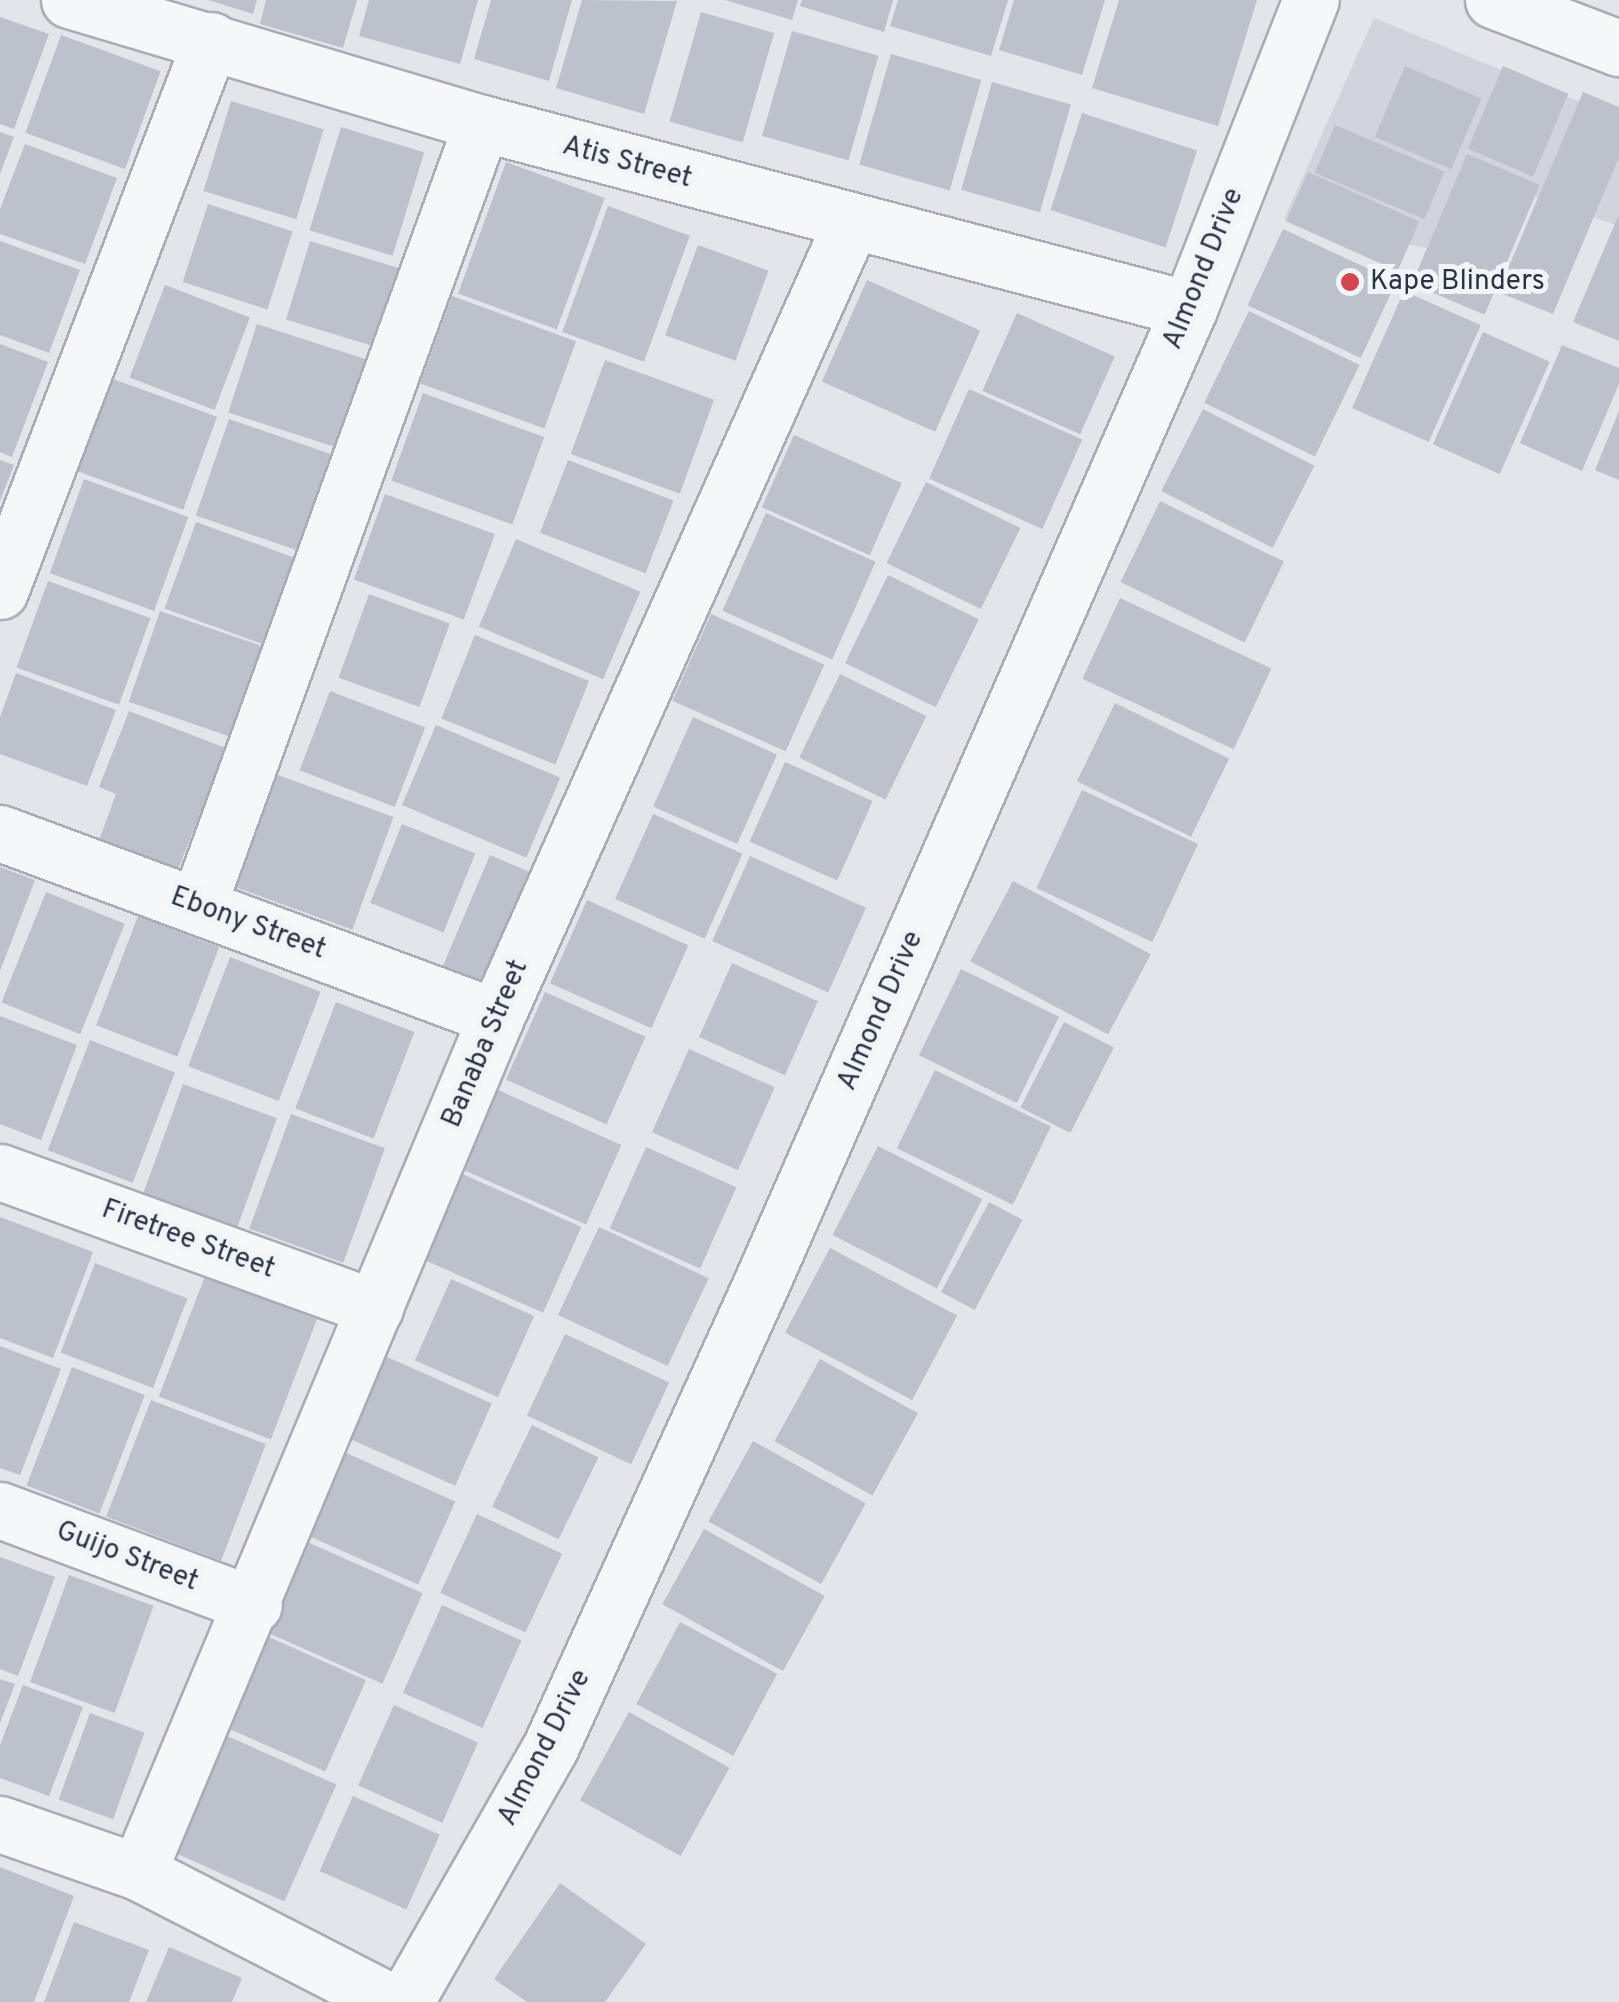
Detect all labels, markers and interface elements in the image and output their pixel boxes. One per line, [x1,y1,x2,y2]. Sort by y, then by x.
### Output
street label: Atis Street [559,130,695,196]
street label: Almond Drive [1156,184,1252,354]
place label: Kape Blinders [1370,265,1545,299]
marker: Kape Blinders [1339,271,1361,293]
street label: Ebony Street [166,880,330,968]
street label: Almond Drive [831,926,931,1096]
street label: Banaba Street [436,955,536,1133]
street label: Firetree Street [97,1193,279,1287]
street label: Guijo Street [51,1515,203,1599]
street label: Almond Drive [491,1664,599,1832]

